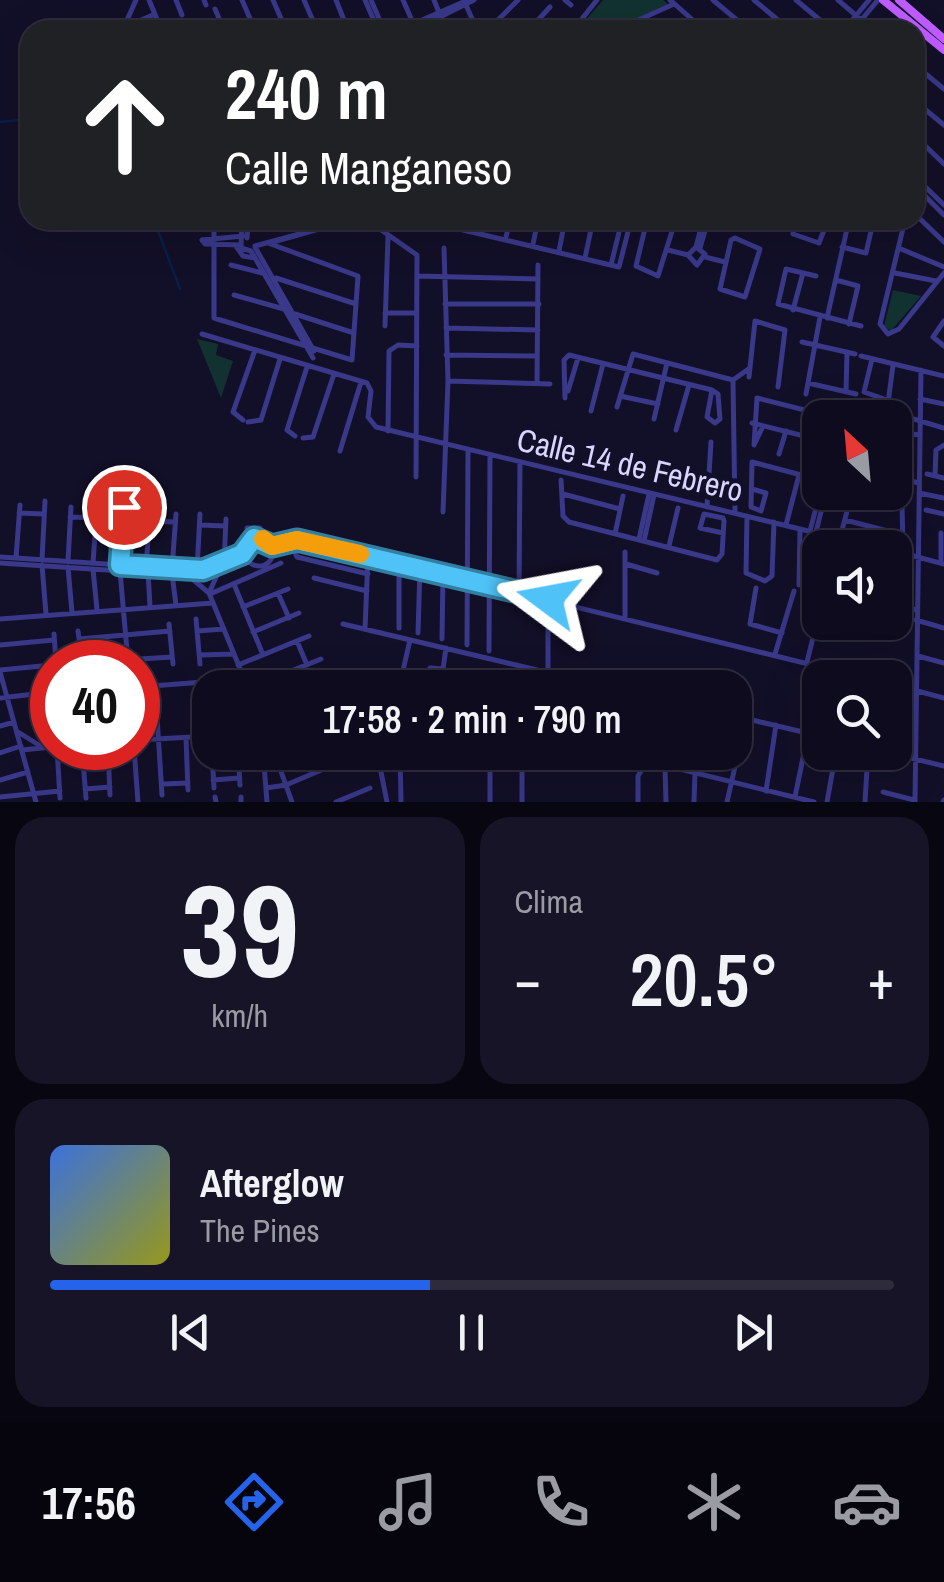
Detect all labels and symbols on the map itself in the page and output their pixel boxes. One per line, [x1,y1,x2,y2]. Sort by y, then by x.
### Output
north arrow [802,400,912,510]
street label: Calle 14 de Febrero [513,418,747,511]
pin [82,465,167,550]
position arrow [496,547,600,651]
speed limit sign: 40 [30,640,160,770]

